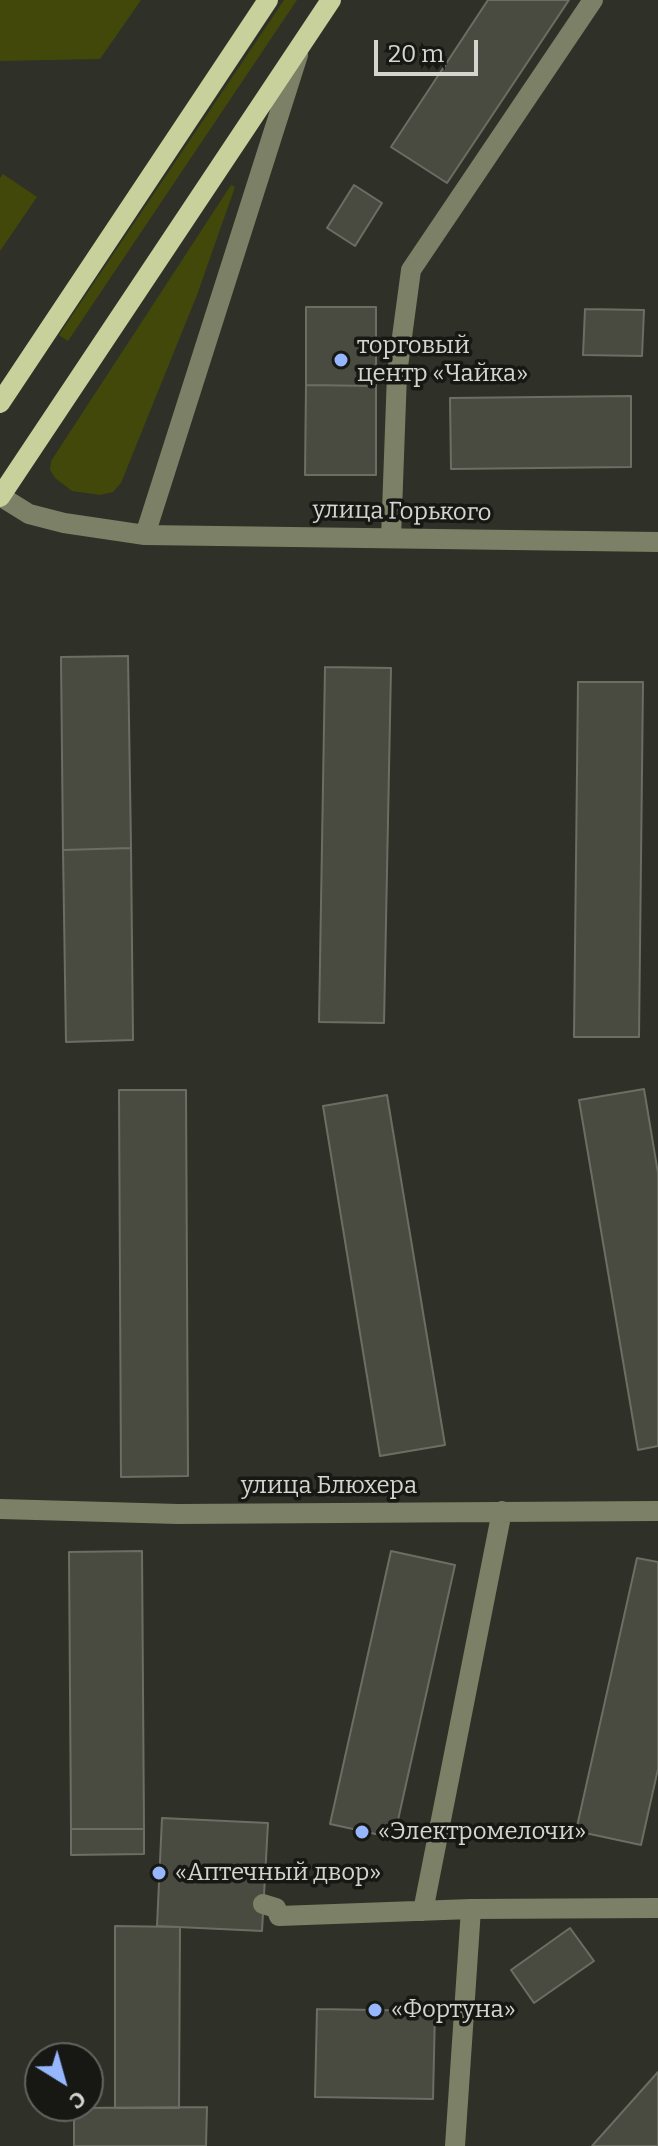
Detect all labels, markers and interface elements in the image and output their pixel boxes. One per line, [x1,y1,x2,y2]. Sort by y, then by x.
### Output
scale bar [378,24,482,74]
text: 20 m [388,40,444,68]
place label: торговый центр «Чайка» [357,332,528,388]
marker: торговый центр «Чайка» [332,351,350,369]
street label: улица Горького [312,496,492,528]
street label: улица Блюхера [241,1472,417,1500]
place label: «Электромелочи» [378,1818,586,1846]
marker: «Электромелочи» [353,1823,371,1841]
place label: «Аптечный двор» [175,1859,381,1887]
marker: «Аптечный двор» [150,1864,168,1882]
place label: «Фортуна» [391,1996,516,2024]
marker: «Фортуна» [366,2001,384,2019]
north arrow [24,2042,104,2122]
text: С [64,2085,91,2115]

